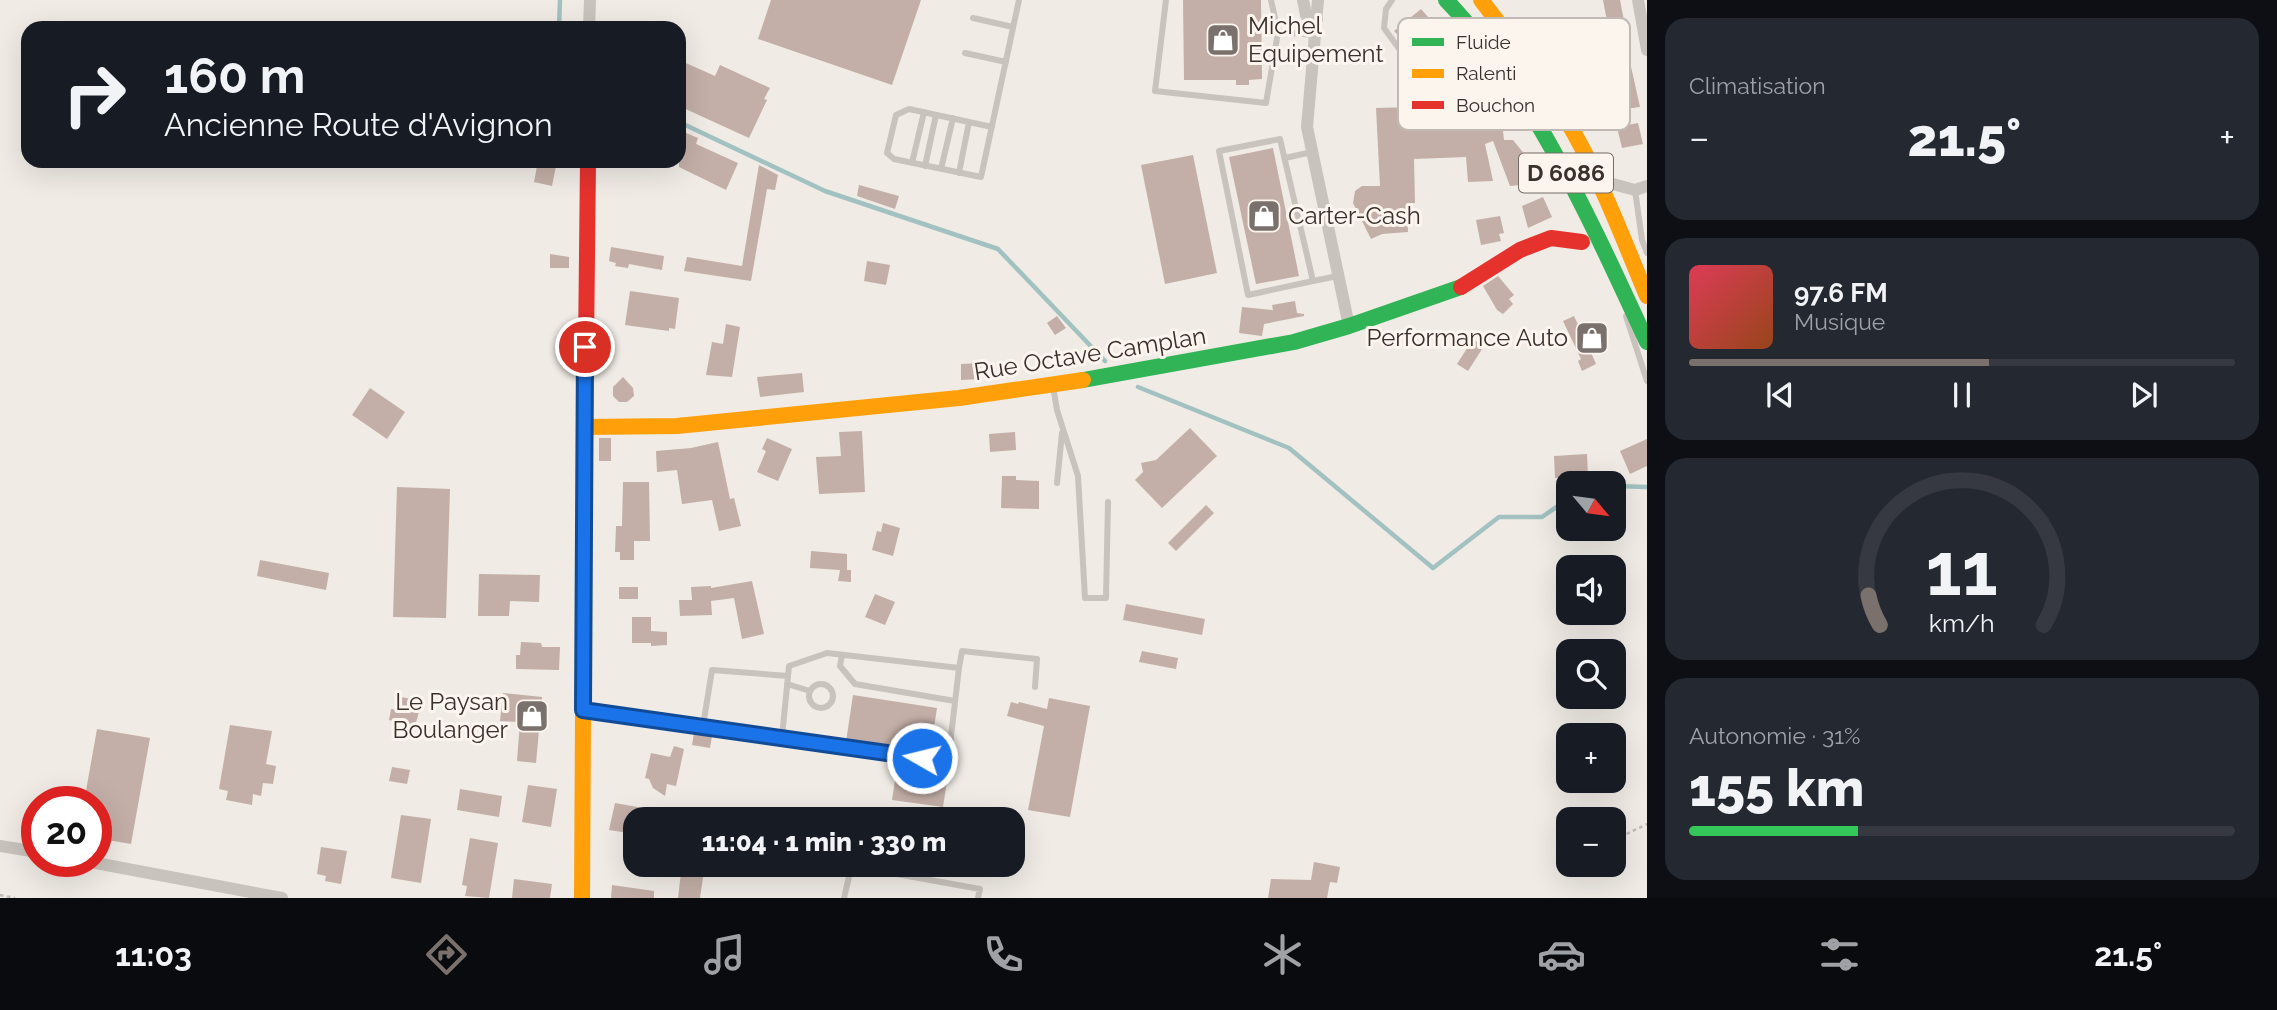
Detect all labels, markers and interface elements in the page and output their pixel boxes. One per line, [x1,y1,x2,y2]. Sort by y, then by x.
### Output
place label: Michel Equipement [1248,11,1384,68]
legend [1398,18,1630,130]
shop icon: Michel Equipement [1204,21,1242,59]
text: Fluide [1456,31,1511,53]
text: 160 m [164,47,305,104]
icon: right [49,49,140,140]
text: Ralenti [1456,62,1516,84]
text: Climatisation [1689,72,1826,99]
text: Bouchon [1456,94,1535,116]
text: Ancienne Route d'Avignon [164,106,553,143]
text: 21.5° [1907,107,2021,168]
text: − [1689,115,1709,160]
text: + [2219,115,2235,160]
road number: D 6086 [1519,154,1613,192]
shop icon: Carter-Cash [1245,197,1283,235]
place label: Carter-Cash [1288,201,1421,230]
text: 97.6 FM [1794,278,1888,308]
text: Musique [1794,308,1885,335]
pin [555,317,615,377]
shop icon: Performance Auto [1573,319,1611,357]
street label: Rue Octave Camplan [972,321,1208,386]
place label: Performance Auto [1367,323,1568,352]
icon: arrive [566,328,604,366]
icon: previous [1761,376,1799,414]
icon: pause [1943,376,1981,414]
icon: next [2125,376,2163,414]
north arrow [1556,471,1626,541]
map controls [1556,471,1626,877]
text: 11 [1926,527,1998,612]
button: sound [1556,555,1626,625]
text: km/h [1929,608,1995,638]
button: search [1556,639,1626,709]
place label: Le Paysan Boulanger [393,687,509,744]
shop icon: Le Paysan Boulanger [513,697,551,735]
position arrow [885,721,959,795]
text: Autonomie · 31% [1689,722,1861,749]
button: + [1556,723,1626,793]
text: 155 km [1689,757,1864,818]
speed limit sign: 20 [21,786,112,877]
button: − [1556,807,1626,877]
text: 11:04 · 1 min · 330 m [702,827,946,857]
icon: directions [422,930,471,979]
icon: music [700,930,749,979]
icon: phone [979,930,1028,979]
icon: climate [1258,930,1307,979]
icon: car [1537,930,1586,979]
icon: filters [1815,930,1864,979]
text: 11:03 [115,936,192,973]
text: 21.5° [2094,936,2162,973]

